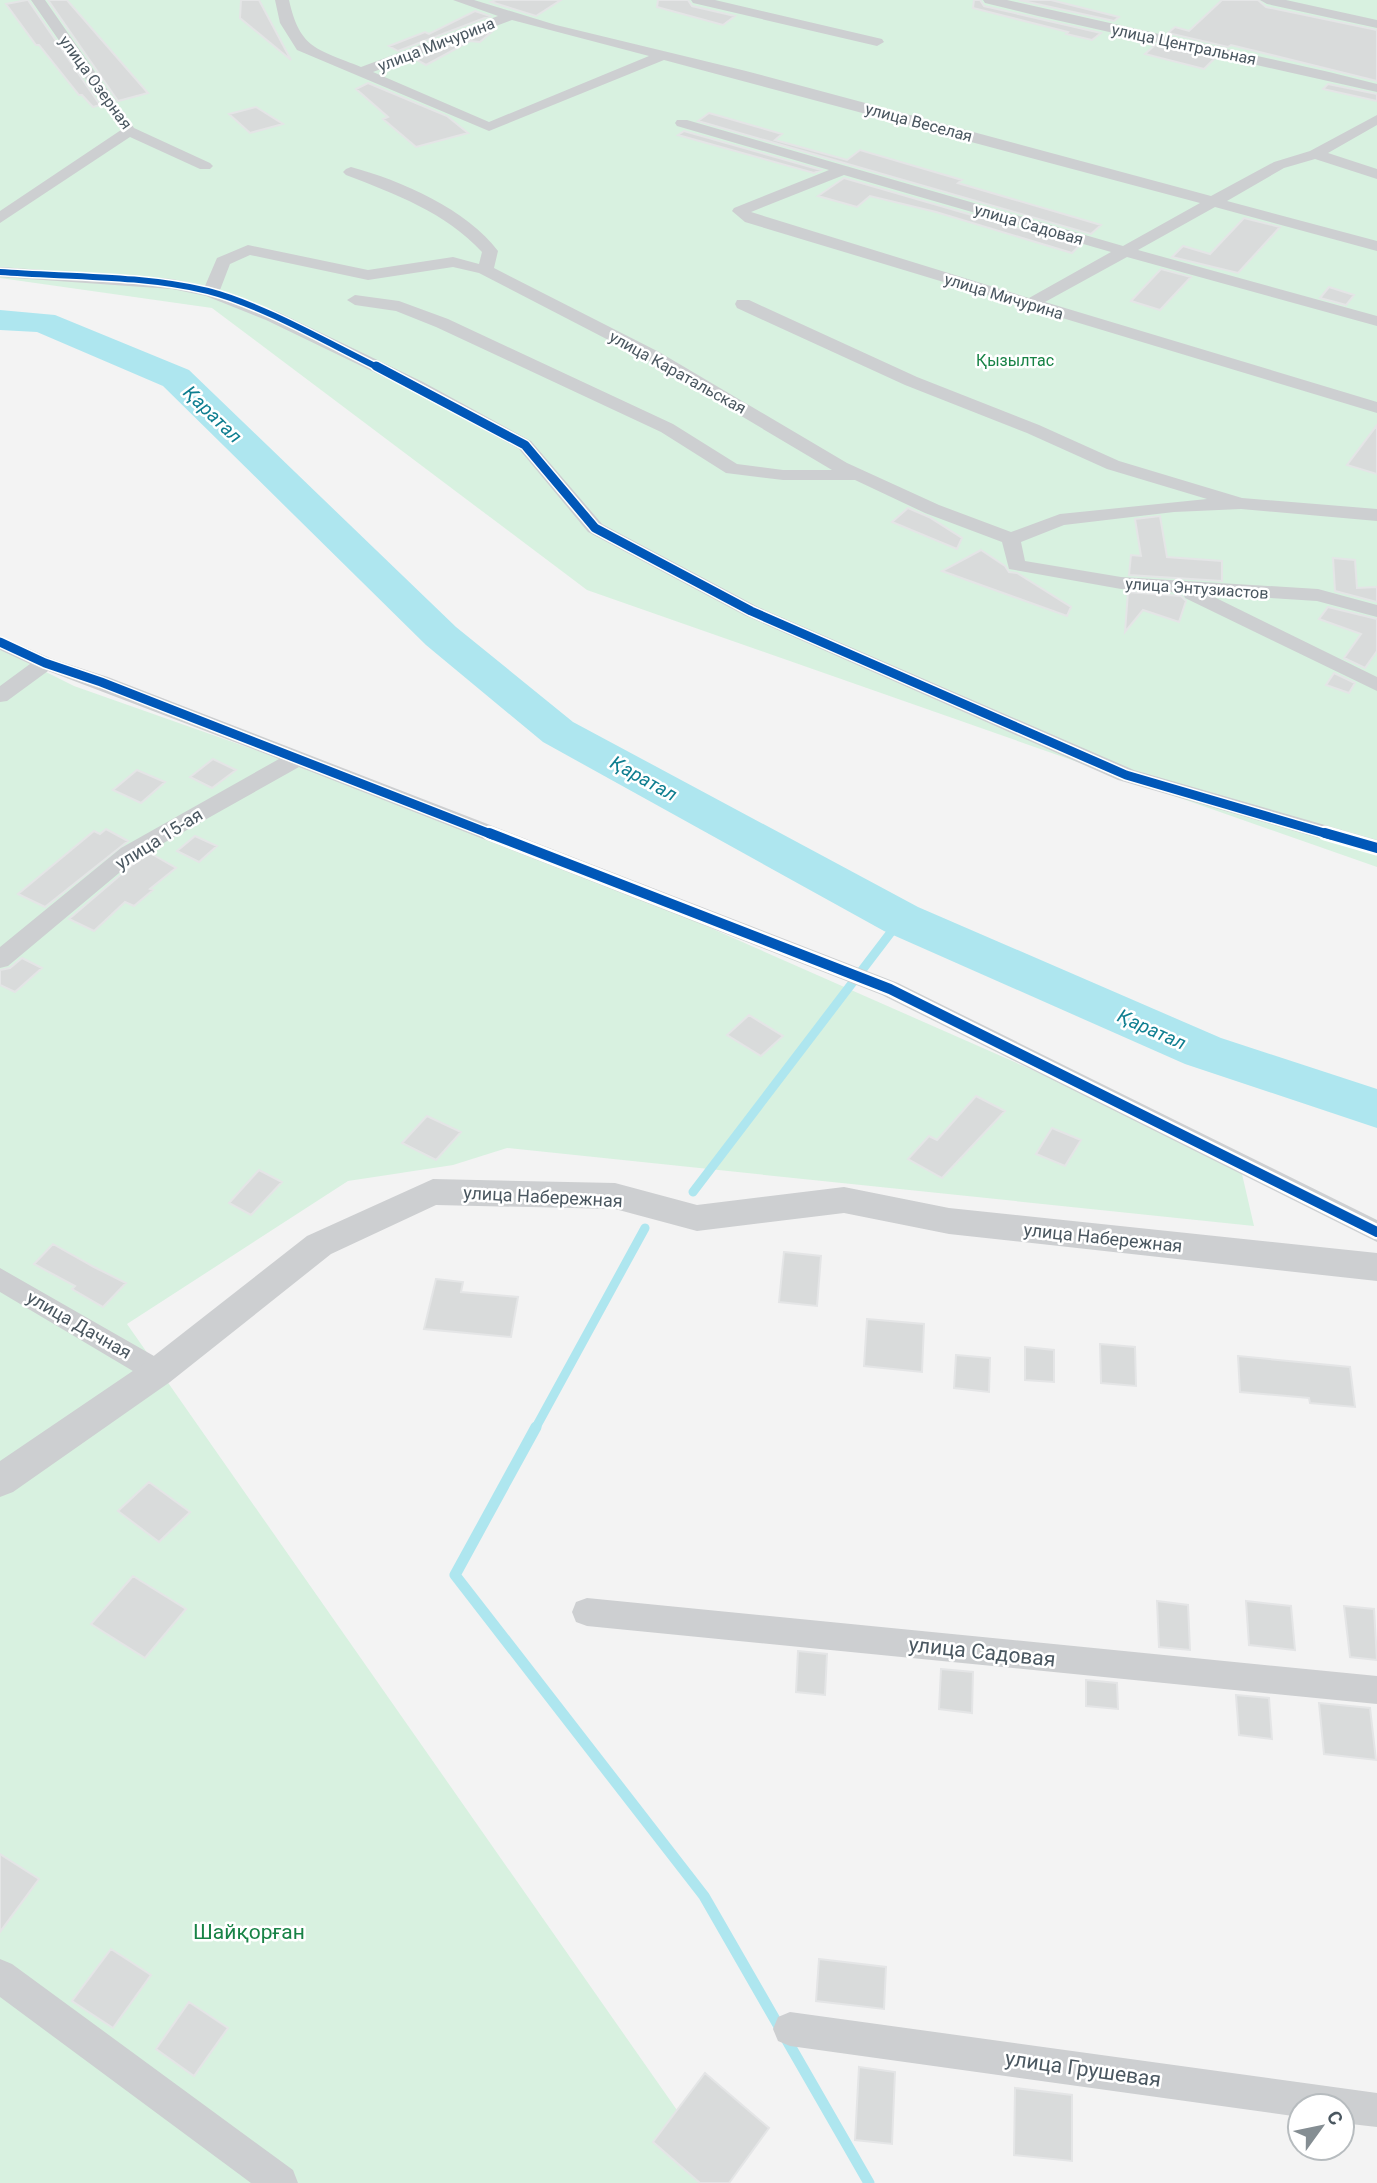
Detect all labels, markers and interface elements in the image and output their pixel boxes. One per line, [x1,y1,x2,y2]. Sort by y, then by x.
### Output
street label: улица Мичурина [375,13,497,75]
street label: улица Центральная [1110,20,1258,69]
street label: улица Озерная [55,32,136,133]
street label: улица Веселая [863,99,974,146]
street label: улица Садовая [972,200,1086,249]
street label: улица Мичурина [942,269,1066,324]
street label: улица Каратальская [606,327,749,418]
park label: Қызылтас [976,351,1054,370]
water label: Қаратал [179,381,247,448]
street label: улица Энтузиастов [1125,574,1269,603]
water label: Қаратал [606,751,681,806]
street label: улица 15-ая [111,804,206,874]
water label: Қаратал [1114,1004,1190,1055]
street label: улица Набережная [463,1182,623,1211]
street label: улица Набережная [1023,1219,1183,1256]
street label: улица Дачная [23,1286,135,1363]
street label: улица Садовая [907,1632,1057,1672]
park label: Шайқорған [193,1920,305,1944]
street label: улица Грушевая [1004,2046,1162,2092]
north arrow [1286,2092,1356,2162]
text: С [1322,2107,1348,2129]

